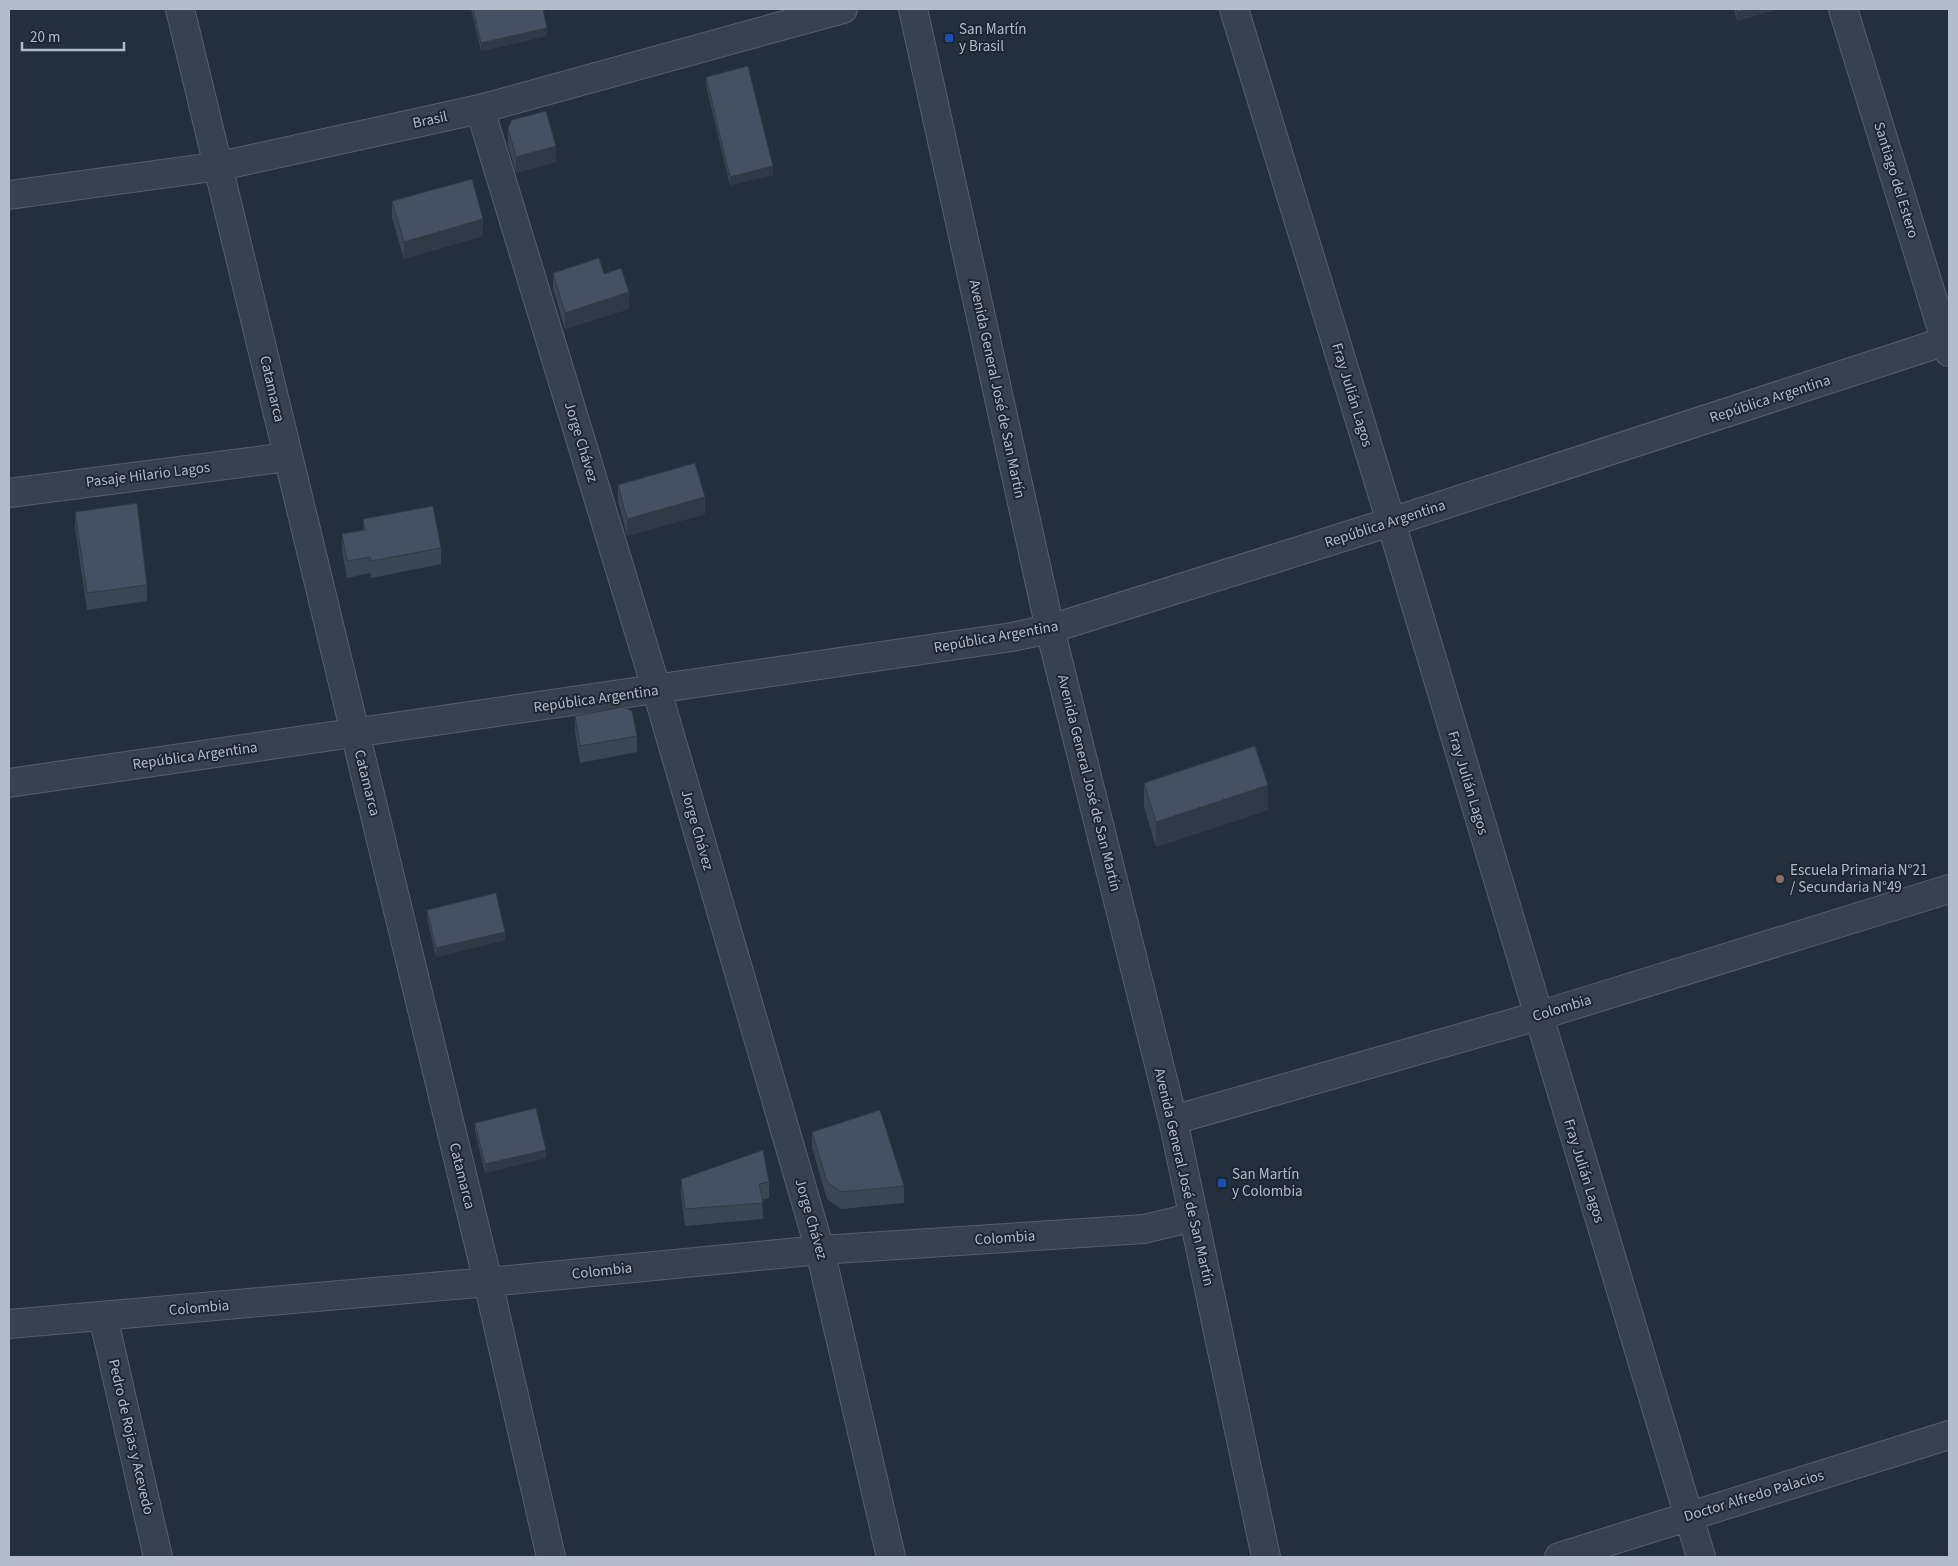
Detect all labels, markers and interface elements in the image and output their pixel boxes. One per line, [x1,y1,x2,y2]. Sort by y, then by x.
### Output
place label: San Martín y Brasil [959,19,1026,57]
scale bar [22,20,125,52]
text: 20 m [30,27,60,48]
marker: San Martín y Brasil [943,32,955,44]
street label: Brasil [411,106,449,134]
street label: Santiago del Estero [1868,119,1924,241]
street label: Avenida General José de San Martín [964,278,1030,500]
street label: Fray Julián Lagos [1326,340,1378,450]
street label: Catamarca [254,354,290,424]
street label: República Argentina [1707,370,1833,428]
street label: Jorge Chávez [559,399,603,485]
street label: Pasaje Hilario Lagos [85,457,211,493]
street label: República Argentina [1322,495,1448,553]
street label: República Argentina [932,616,1060,658]
street label: Avenida General José de San Martín [1052,672,1126,894]
street label: República Argentina [532,680,660,718]
street label: Fray Julián Lagos [1442,728,1494,838]
street label: República Argentina [131,737,259,775]
street label: Catamarca [349,748,385,818]
street label: Jorge Chávez [675,787,719,873]
place label: Escuela Primaria N°21 / Secundaria N°49 [1790,860,1927,898]
marker: Escuela Primaria N°21 / Secundaria N°49 [1774,873,1786,885]
street label: Colombia [1530,989,1594,1027]
street label: Avenida General José de San Martín [1149,1066,1219,1288]
street label: Fray Julián Lagos [1558,1116,1610,1226]
street label: Catamarca [444,1141,480,1211]
place label: San Martín y Colombia [1232,1164,1303,1202]
street label: Jorge Chávez [789,1176,833,1262]
marker: San Martín y Colombia [1216,1177,1228,1189]
street label: Colombia [974,1225,1036,1251]
street label: Colombia [571,1257,633,1285]
street label: Colombia [168,1295,230,1321]
street label: Pedro de Rojas y Acevedo [103,1357,159,1517]
street label: Doctor Alfredo Palacios [1681,1465,1827,1527]

